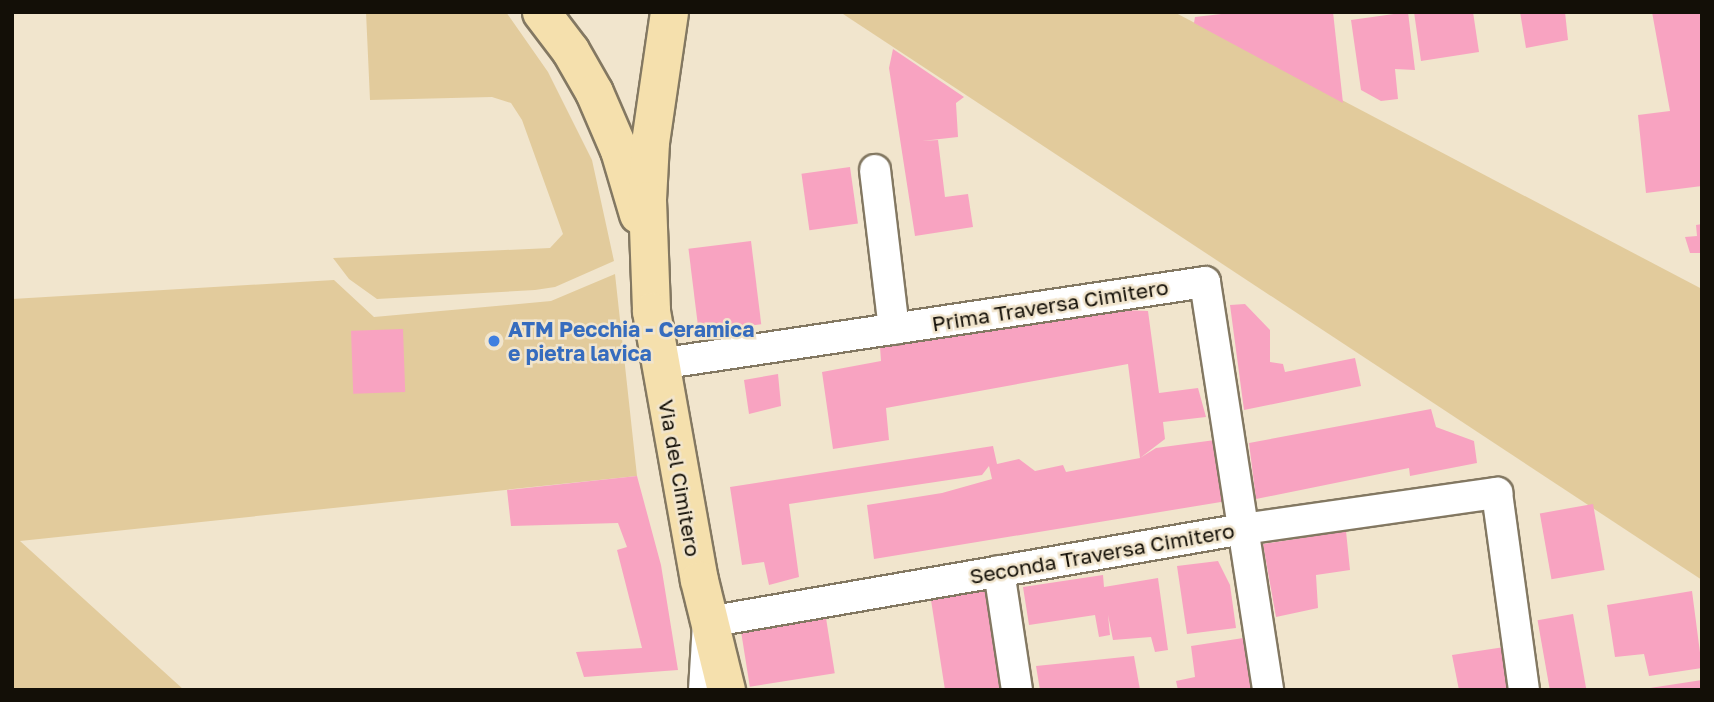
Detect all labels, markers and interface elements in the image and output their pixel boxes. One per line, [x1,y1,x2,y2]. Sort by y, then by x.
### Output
street label: Prima Traversa Cimitero [930,274,1170,336]
place label: ATM Pecchia - Ceramica e pietra lavica [508,316,754,366]
marker: ATM Pecchia - Ceramica e pietra lavica [486,333,502,349]
street label: Via del Cimitero [654,397,706,559]
street label: Seconda Traversa Cimitero [968,517,1236,589]

